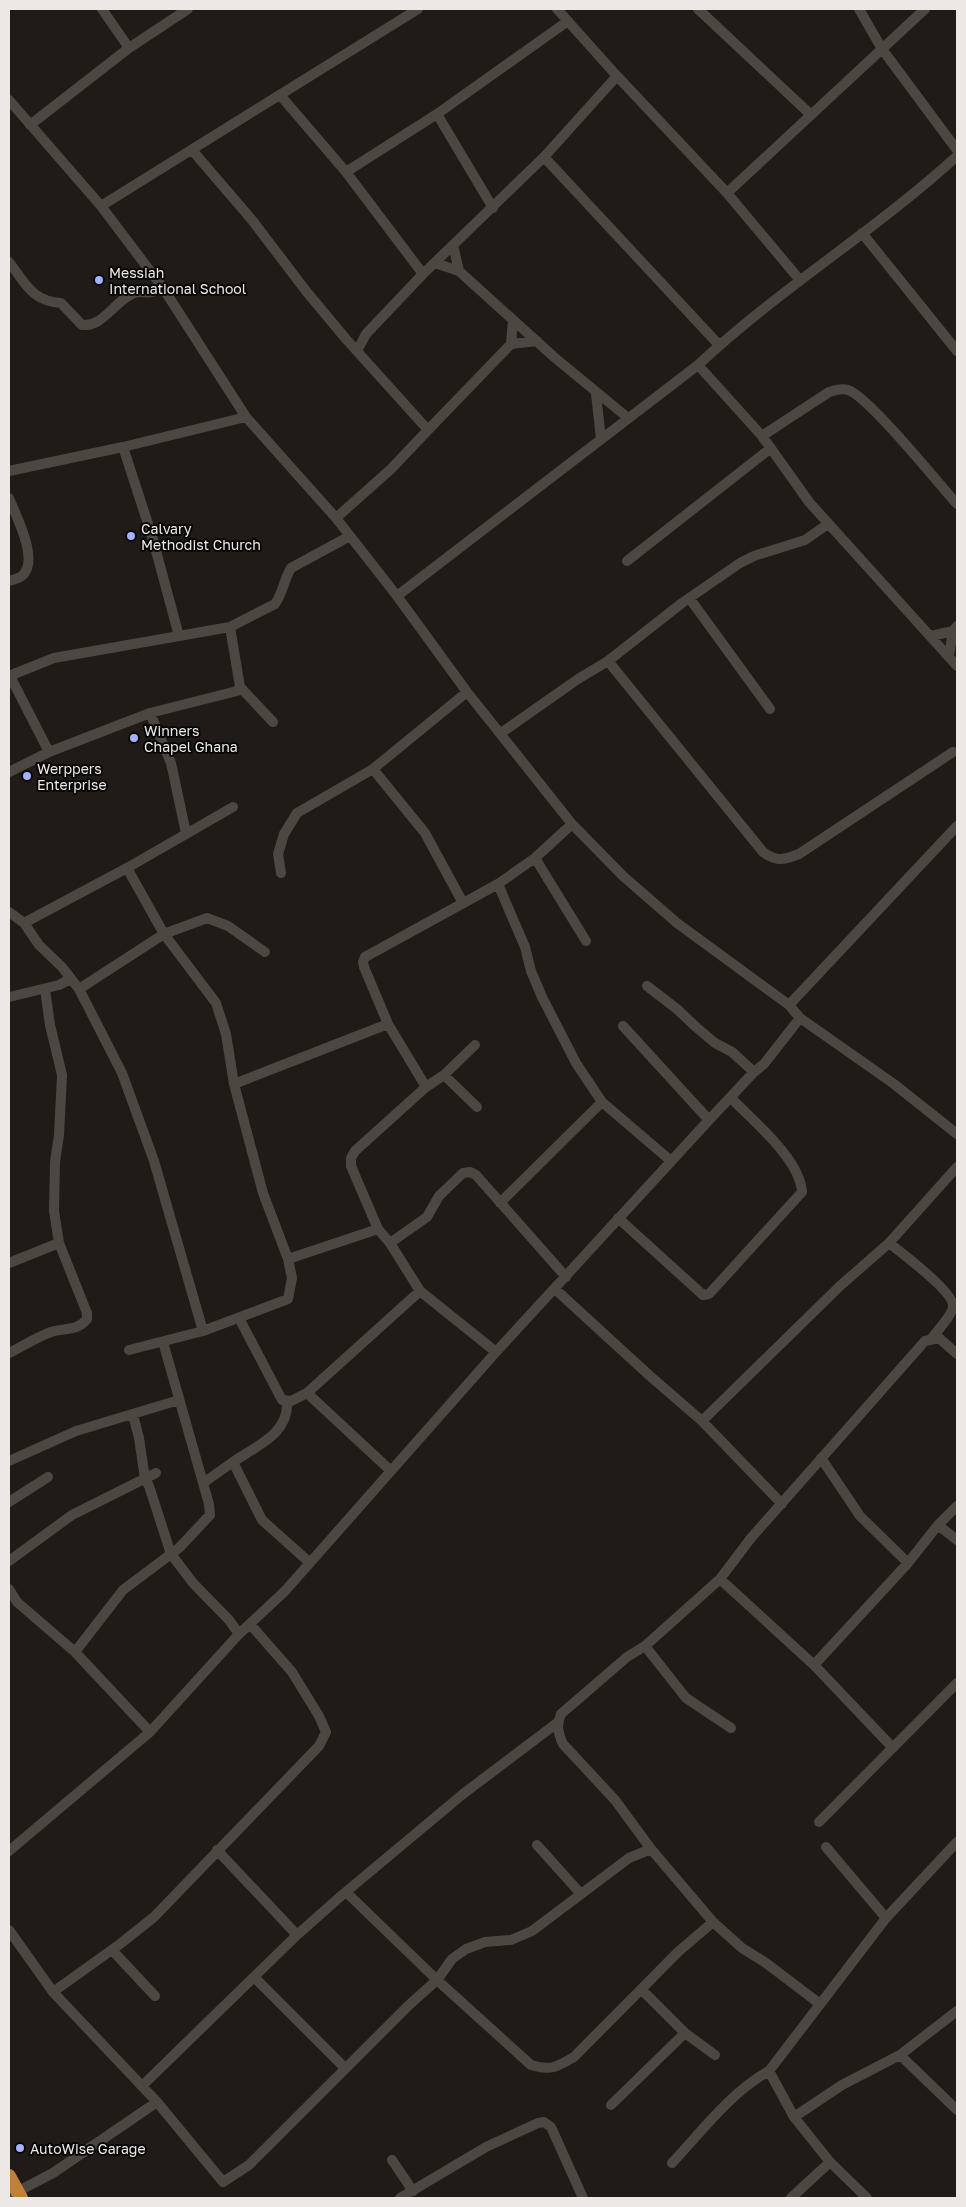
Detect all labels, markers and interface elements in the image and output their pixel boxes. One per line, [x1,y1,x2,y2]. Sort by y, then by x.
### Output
place label: Messiah International School [109,264,246,297]
marker: Messiah International School [93,274,105,286]
place label: Calvary Methodist Church [141,520,261,553]
marker: Calvary Methodist Church [125,530,137,542]
place label: Winners Chapel Ghana [144,722,238,755]
marker: Winners Chapel Ghana [128,732,140,744]
place label: Werppers Enterprise [37,760,107,793]
marker: Werppers Enterprise [21,770,33,782]
place label: AutoWise Garage [30,2140,146,2157]
marker: AutoWise Garage [14,2142,26,2154]

